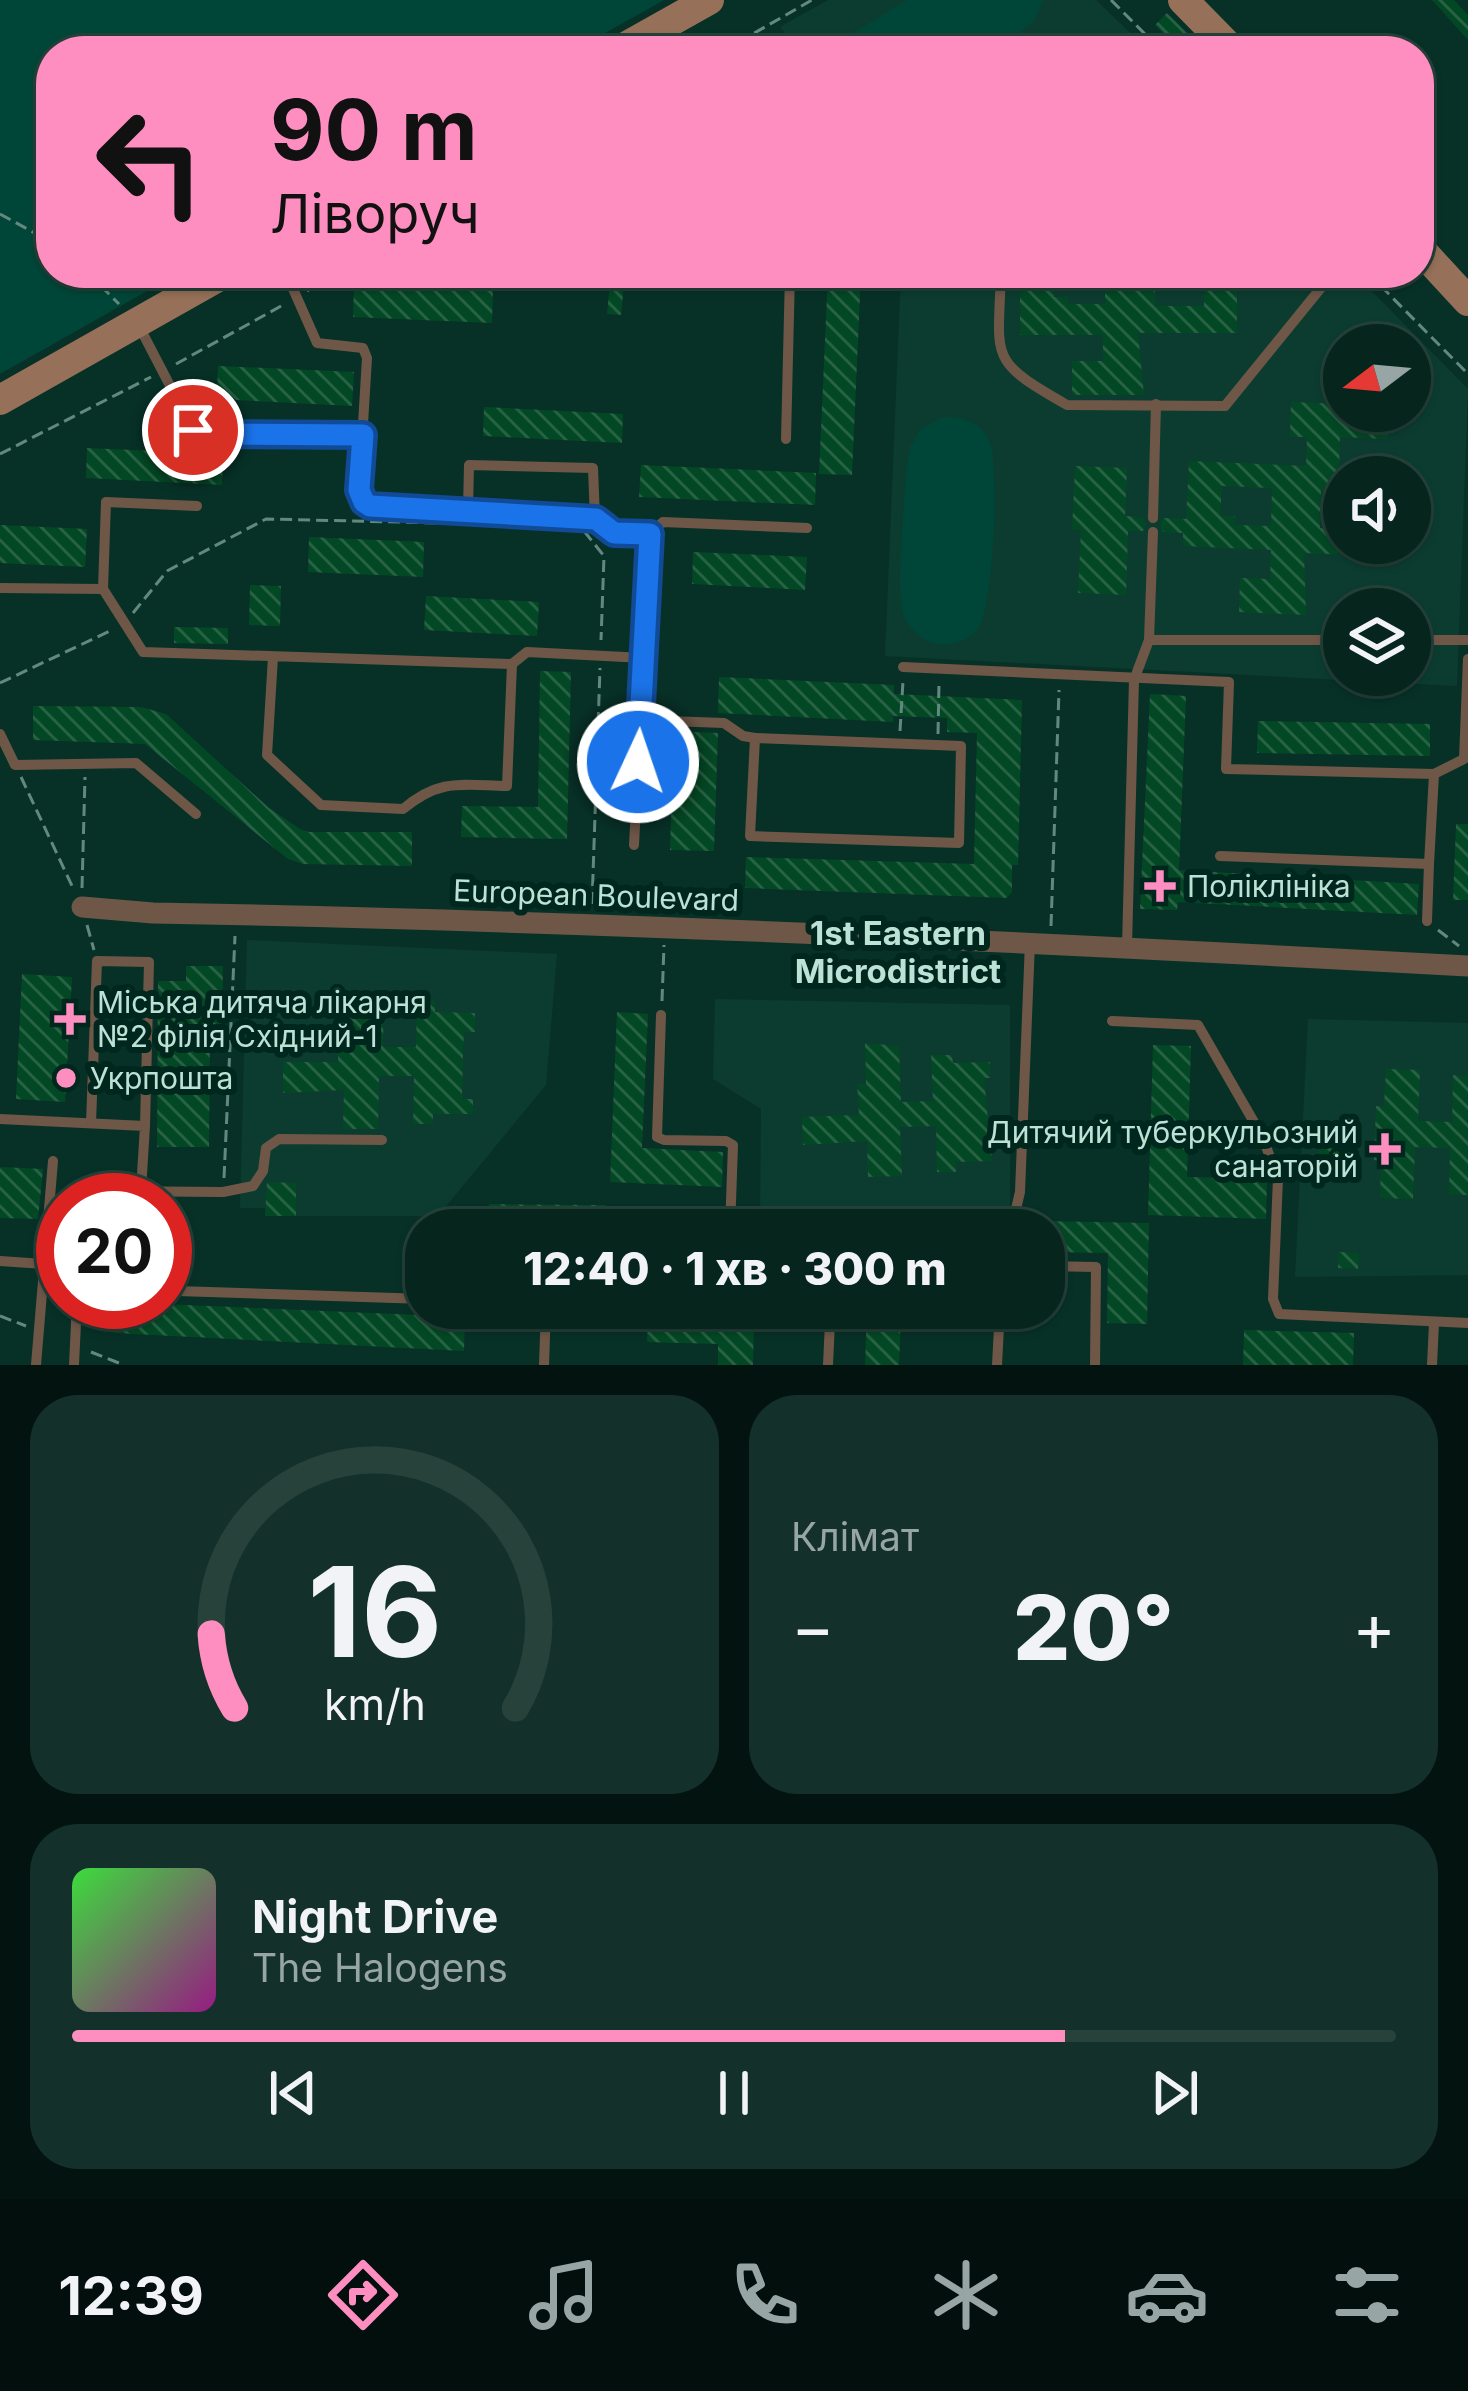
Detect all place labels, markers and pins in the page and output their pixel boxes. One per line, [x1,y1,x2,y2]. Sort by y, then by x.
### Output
pin [142,379,244,481]
place label: Поліклініка [1187,868,1351,904]
marker: Поліклініка [1144,870,1176,902]
place label: Міська дитяча лікарня №2 філія Східний-1 [97,984,427,1054]
marker: Міська дитяча лікарня №2 філія Східний-1 [54,1003,86,1035]
place label: Укрпошта [90,1060,233,1096]
marker: Укрпошта [53,1065,79,1091]
place label: Дитячий туберкульозний санаторій [987,1114,1358,1184]
marker: Дитячий туберкульозний санаторій [1369,1133,1401,1165]

